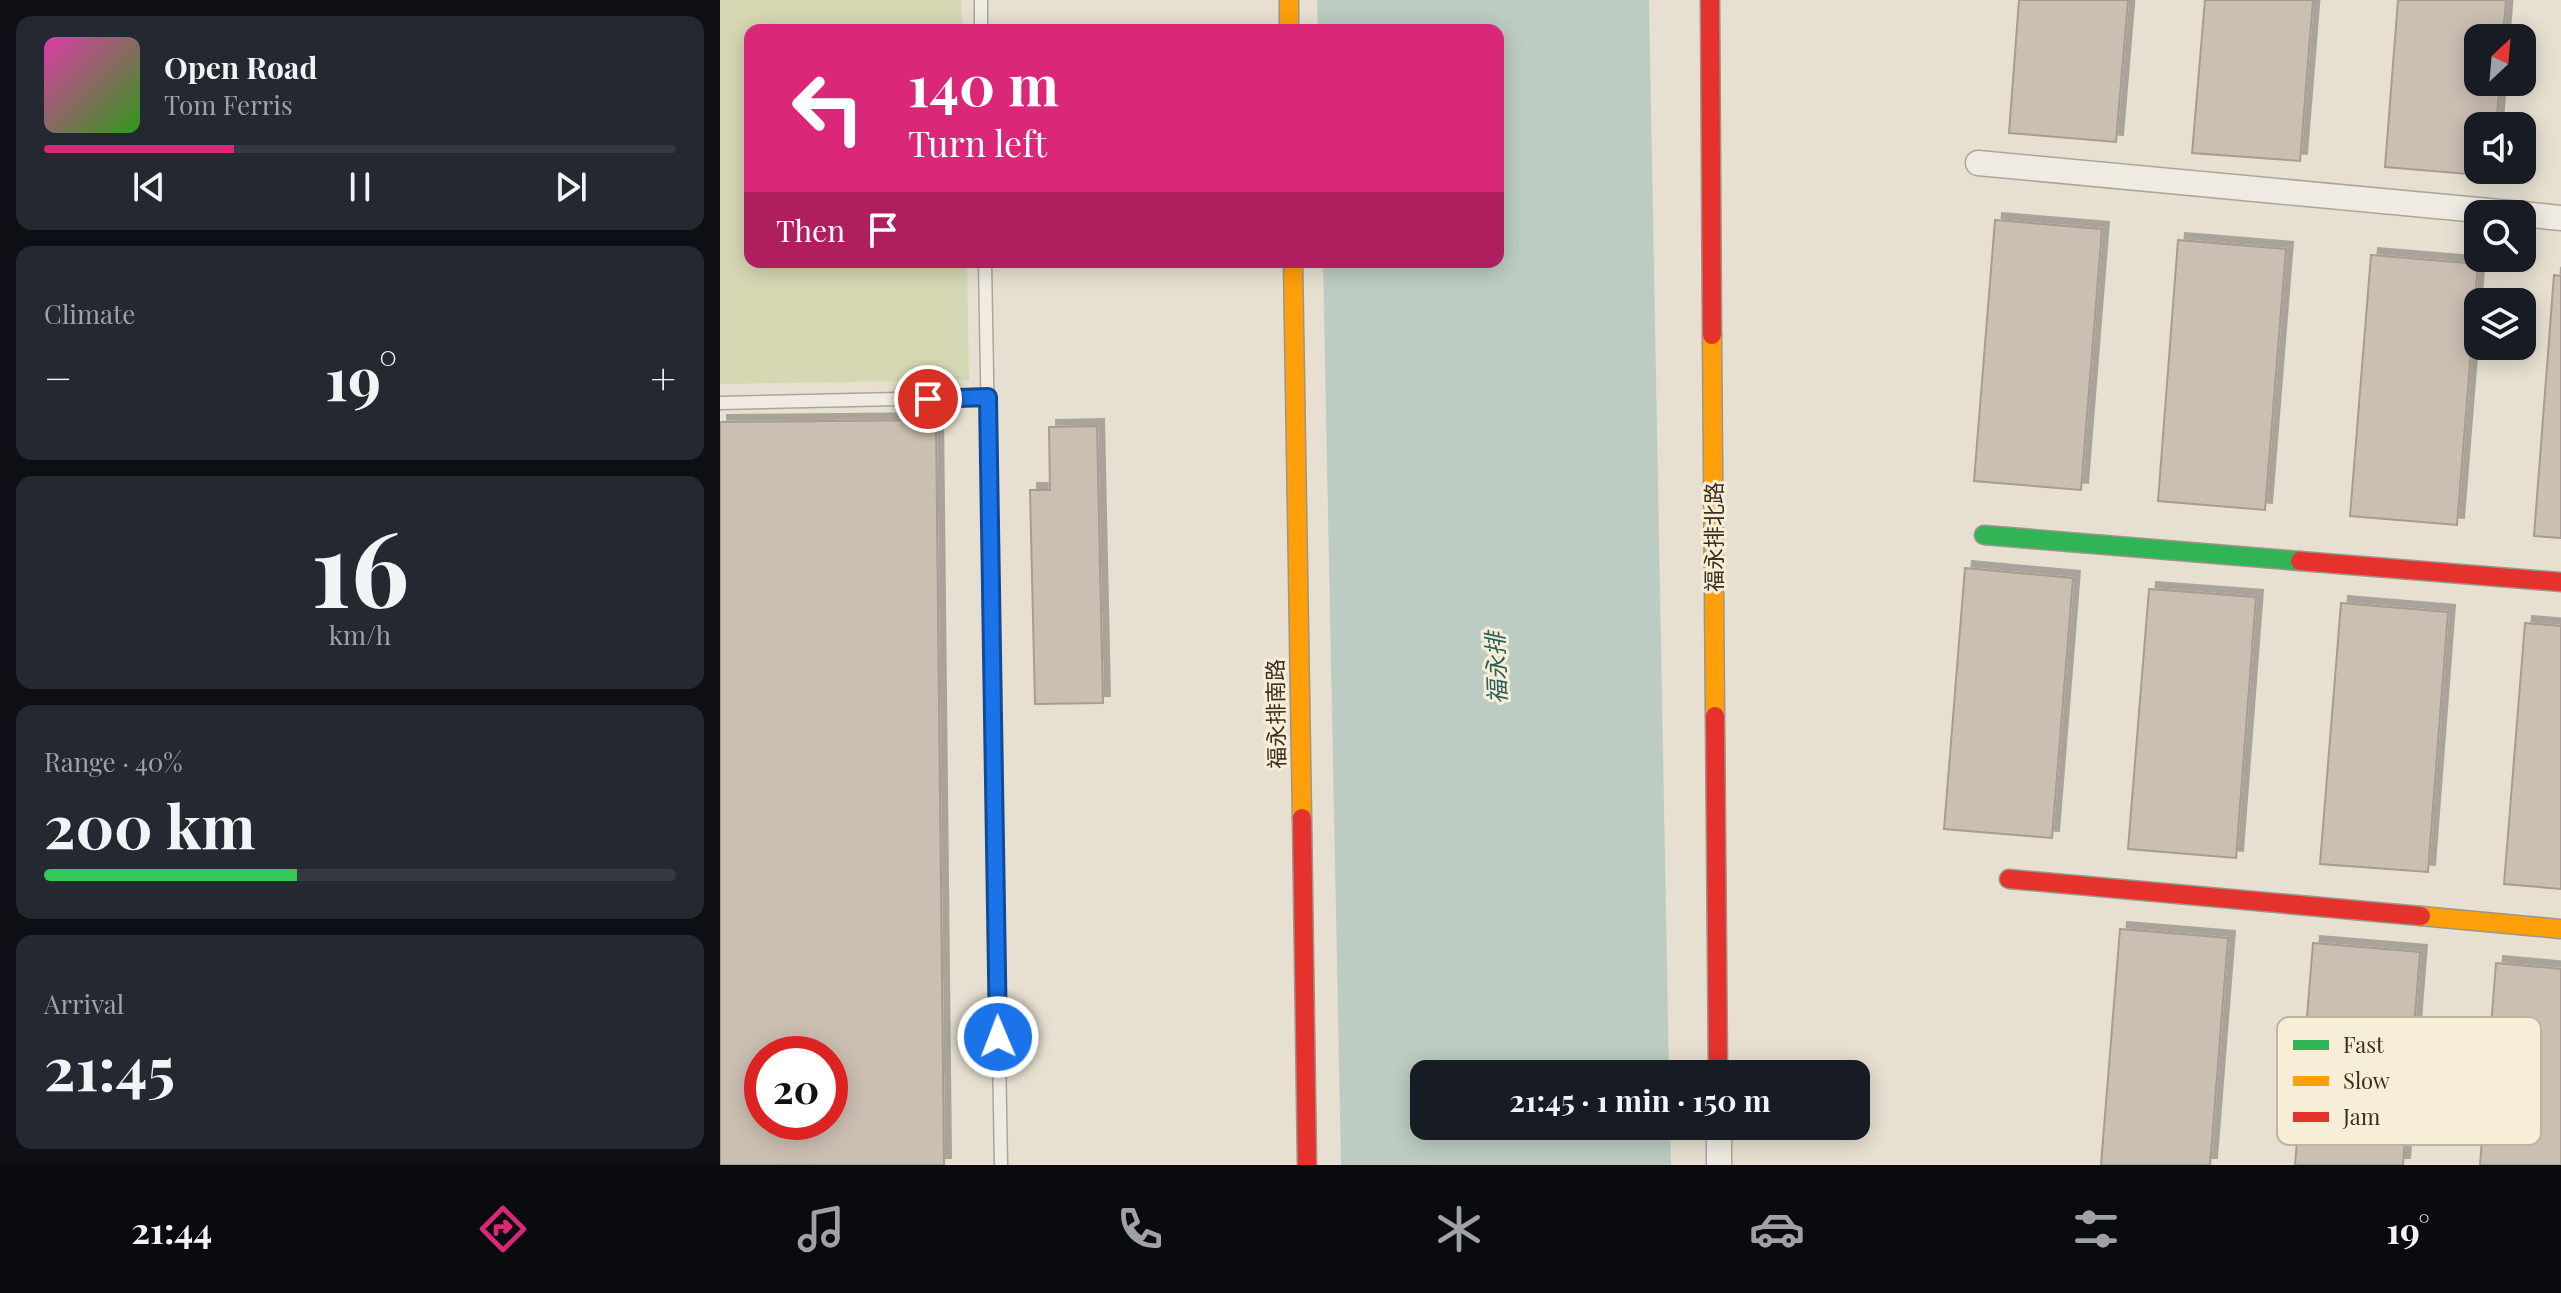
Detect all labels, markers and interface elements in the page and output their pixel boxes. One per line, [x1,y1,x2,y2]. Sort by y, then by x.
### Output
north arrow [2464,24,2536,96]
map controls [2464,24,2536,360]
text: 140 m [908,46,1059,121]
text: Open Road [164,47,317,87]
icon: left [776,56,880,160]
text: Tom Ferris [164,87,293,122]
button: sound [2464,112,2536,184]
text: Turn left [908,118,1047,166]
icon: previous [127,165,171,209]
icon: pause [338,165,382,209]
icon: next [549,165,593,209]
button: search [2464,200,2536,272]
icon: arrive [861,208,905,252]
text: Then [776,210,845,250]
button: layers [2464,288,2536,360]
text: Climate [44,296,135,331]
text: 19° [325,336,398,416]
text: − [44,347,72,406]
text: + [650,347,676,406]
pin [894,365,962,433]
icon: arrive [906,377,950,421]
street label: 福永排北路 [1698,482,1728,592]
text: 16 [311,495,409,634]
text: km/h [329,617,391,652]
water label: 福永排 [1478,629,1512,705]
street label: 福永排南路 [1259,659,1291,769]
text: Range · 40% [44,744,183,779]
text: 200 km [44,784,255,864]
text: Arrival [44,986,124,1021]
position arrow [956,995,1040,1079]
legend [2277,1017,2541,1145]
text: 21:45 [44,1026,175,1106]
text: Fast [2343,1029,2385,1059]
speed limit sign: 20 [744,1036,848,1140]
text: Slow [2343,1065,2390,1095]
text: 21:45 · 1 min · 150 m [1509,1080,1771,1120]
text: Jam [2342,1101,2381,1131]
icon: directions [475,1201,531,1257]
icon: music [793,1201,849,1257]
icon: phone [1112,1201,1168,1257]
icon: climate [1431,1201,1487,1257]
icon: car [1749,1201,1805,1257]
icon: filters [2068,1201,2124,1257]
text: 21:44 [131,1205,212,1253]
text: 19° [2386,1205,2430,1253]

